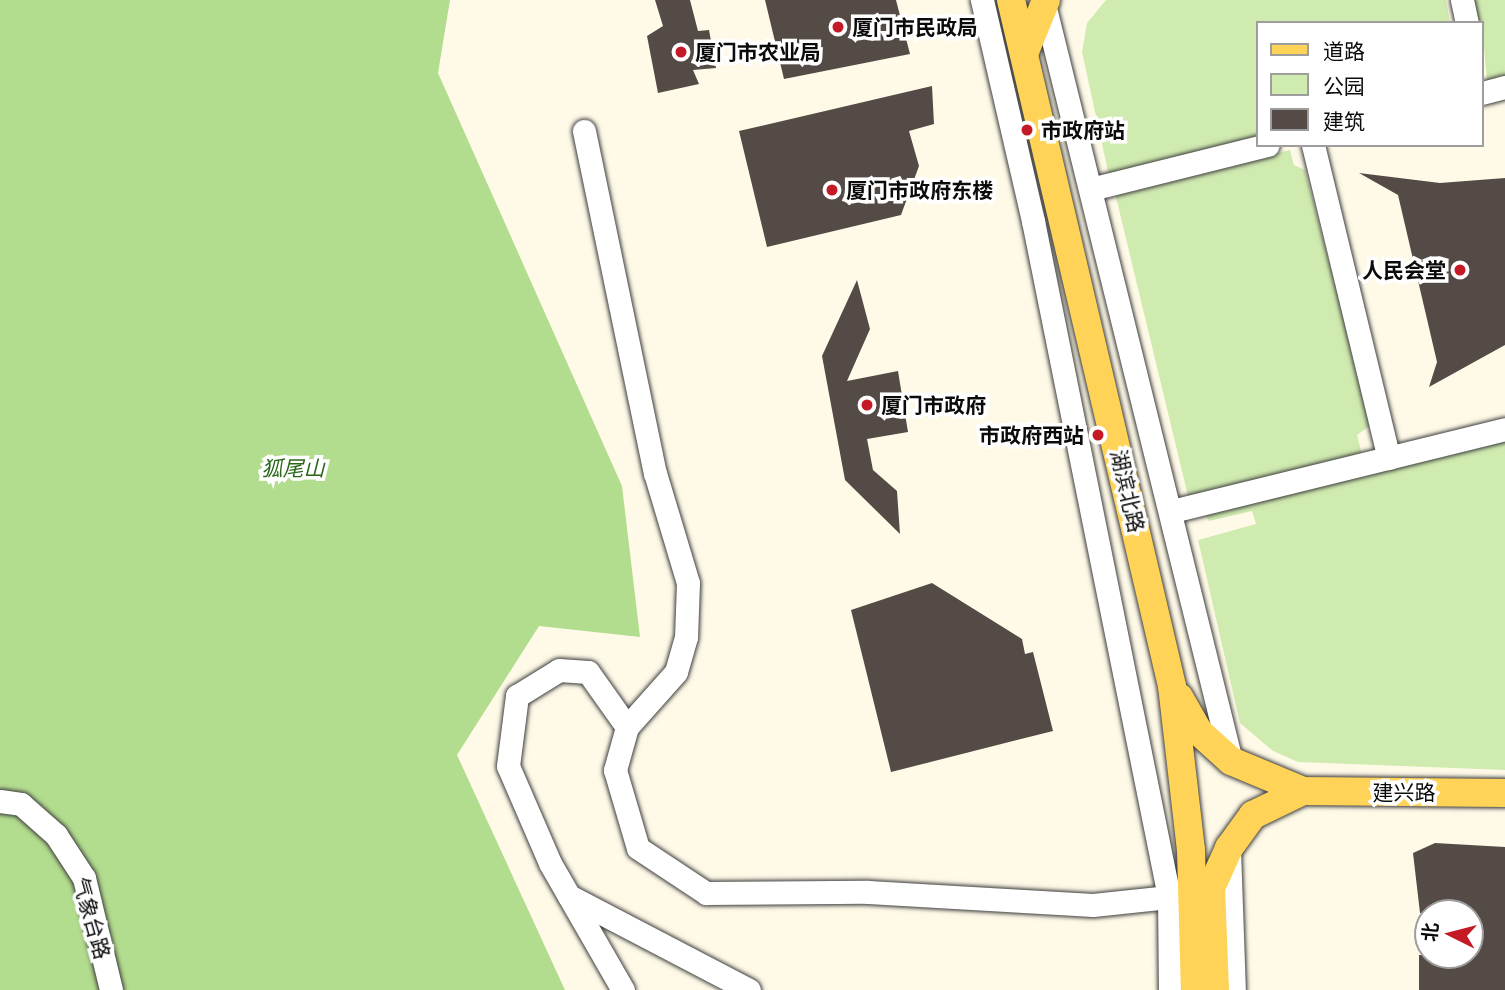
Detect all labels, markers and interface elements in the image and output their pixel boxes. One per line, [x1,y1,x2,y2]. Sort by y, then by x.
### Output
place label: 厦门市民政局 [852,14,978,40]
marker: 厦门市民政局 [830,19,846,35]
legend [1256,21,1484,147]
text: 道路 [1323,37,1365,65]
place label: 厦门市农业局 [695,39,821,65]
marker: 厦门市农业局 [673,44,689,60]
text: 公园 [1323,72,1365,100]
text: 建筑 [1323,107,1365,135]
place label: 市政府站 [1041,117,1125,143]
marker: 市政府站 [1019,122,1035,138]
place label: 厦门市政府东楼 [846,177,993,203]
marker: 厦门市政府东楼 [824,182,840,198]
place label: 人民会堂 [1362,257,1446,283]
marker: 人民会堂 [1452,262,1468,278]
place label: 厦门市政府 [881,392,986,418]
marker: 厦门市政府 [859,397,875,413]
place label: 市政府西站 [979,422,1084,448]
marker: 市政府西站 [1090,427,1106,443]
street label: 湖滨北路 [1106,447,1150,535]
park label: 狐尾山 [262,455,324,481]
street label: 建兴路 [1373,779,1435,805]
street label: 气象台路 [68,874,116,962]
north arrow [1414,899,1484,969]
text: 北 [1416,921,1444,943]

